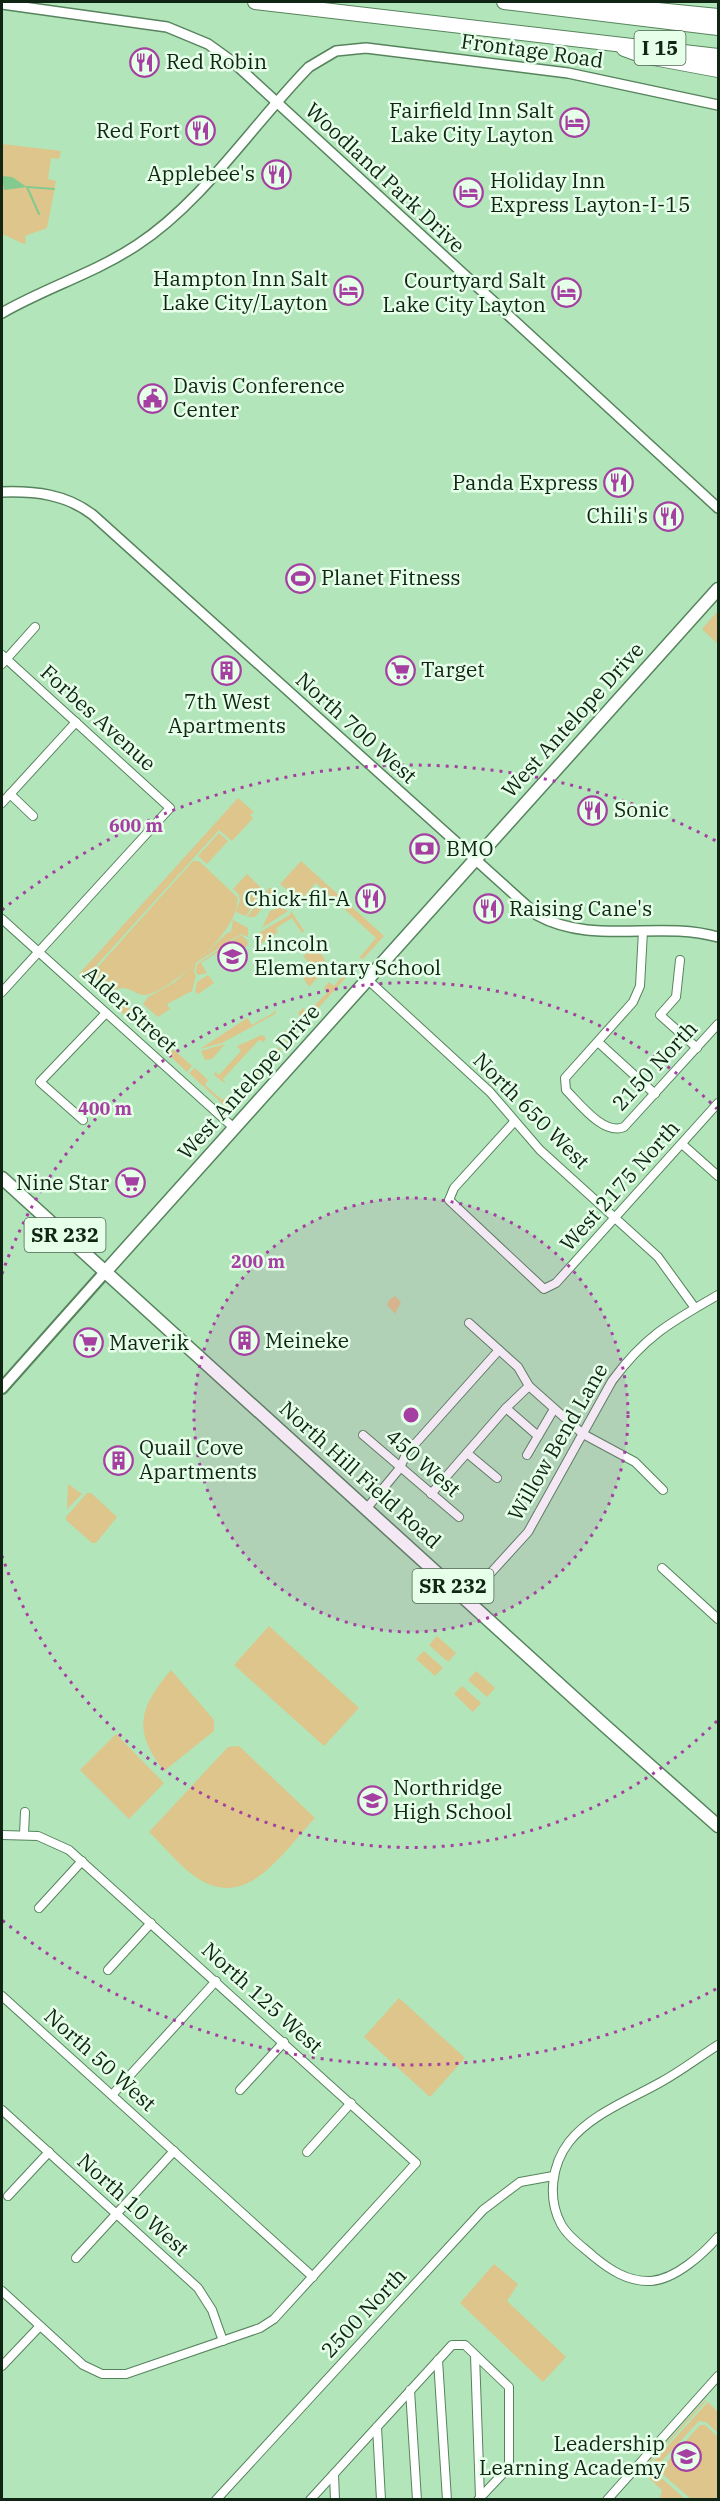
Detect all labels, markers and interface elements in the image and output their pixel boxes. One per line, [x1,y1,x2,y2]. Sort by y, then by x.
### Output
street label: Frontage Road [459,26,605,74]
road number: I 15 [634,31,686,65]
restaurant icon: Red Robin [129,46,161,78]
place label: Red Robin [166,47,267,75]
street label: Woodland Park Drive [300,96,472,259]
place label: Fairfield Inn Salt Lake City Layton [389,96,554,148]
hotel icon: Fairfield Inn Salt Lake City Layton [559,107,591,139]
restaurant icon: Red Fort [185,115,217,147]
place label: Red Fort [96,116,180,144]
restaurant icon: Applebee's [260,158,292,190]
place label: Applebee's [147,159,255,187]
place label: Holiday Inn Express Layton-I-15 [490,166,691,218]
hotel icon: Holiday Inn Express Layton-I-15 [453,177,485,209]
place label: Hampton Inn Salt Lake City/Layton [153,264,328,316]
place label: Courtyard Salt Lake City Layton [383,266,546,318]
hotel icon: Hampton Inn Salt Lake City/Layton [333,275,365,307]
hotel icon: Courtyard Salt Lake City Layton [551,277,583,309]
place label: Davis Conference Center [173,371,345,423]
public building icon: Davis Conference Center [136,382,168,414]
restaurant icon: Panda Express [603,467,635,499]
place label: Panda Express [452,468,598,496]
restaurant icon: Chili's [653,500,685,532]
place label: Chili's [586,501,648,529]
sports icon: Planet Fitness [284,562,316,594]
place label: Planet Fitness [321,563,461,591]
street label: West Antelope Drive [495,636,650,803]
supermarket icon: Target [384,654,416,686]
building icon: 7th West Apartments [211,655,243,687]
place label: Target [421,655,485,683]
street label: Forbes Avenue [35,658,162,777]
street label: North 700 West [290,665,423,789]
place label: 7th West Apartments [168,687,286,739]
restaurant icon: Sonic [577,794,609,826]
place label: Sonic [614,795,669,823]
text: 600 m [109,814,164,837]
bank icon: BMO [409,833,441,865]
place label: BMO [446,834,493,862]
restaurant icon: Chick-fil-A [355,883,387,915]
place label: Chick-fil-A [244,884,351,912]
restaurant icon: Raising Cane's [472,893,504,925]
place label: Raising Cane's [509,894,652,922]
place label: Lincoln Elementary School [254,929,441,981]
school or university icon: Lincoln Elementary School [217,940,249,972]
street label: Alder Street [78,959,184,1059]
street label: West Antelope Drive [171,998,326,1165]
street label: 2150 North [605,1014,703,1116]
street label: North 650 West [467,1046,596,1175]
text: 400 m [78,1097,133,1120]
street label: West 2175 North [553,1114,685,1257]
supermarket icon: Nine Star [114,1167,146,1199]
place label: Nine Star [16,1168,110,1196]
road number: SR 232 [25,1218,106,1252]
text: 200 m [231,1250,286,1273]
building icon: Meineke [228,1325,260,1357]
place label: Meineke [265,1326,349,1354]
supermarket icon: Maverik [72,1327,104,1359]
place label: Maverik [109,1328,190,1356]
street label: Willow Bend Lane [501,1358,614,1525]
street label: North Hill Field Road [274,1394,448,1554]
centre of rings [401,1405,421,1425]
street label: 450 West [380,1422,467,1503]
place label: Quail Cove Apartments [139,1433,257,1485]
building icon: Quail Cove Apartments [102,1444,134,1476]
road number: SR 232 [412,1569,494,1603]
place label: Northridge High School [393,1773,512,1825]
school or university icon: Northridge High School [356,1784,388,1816]
street label: North 125 West [196,1935,329,2059]
street label: North 50 West [39,2002,163,2117]
street label: North 10 West [72,2147,196,2262]
street label: 2500 North [314,2261,412,2363]
place label: Leadership Learning Academy [479,2429,666,2481]
school or university icon: Leadership Learning Academy [670,2440,702,2472]

